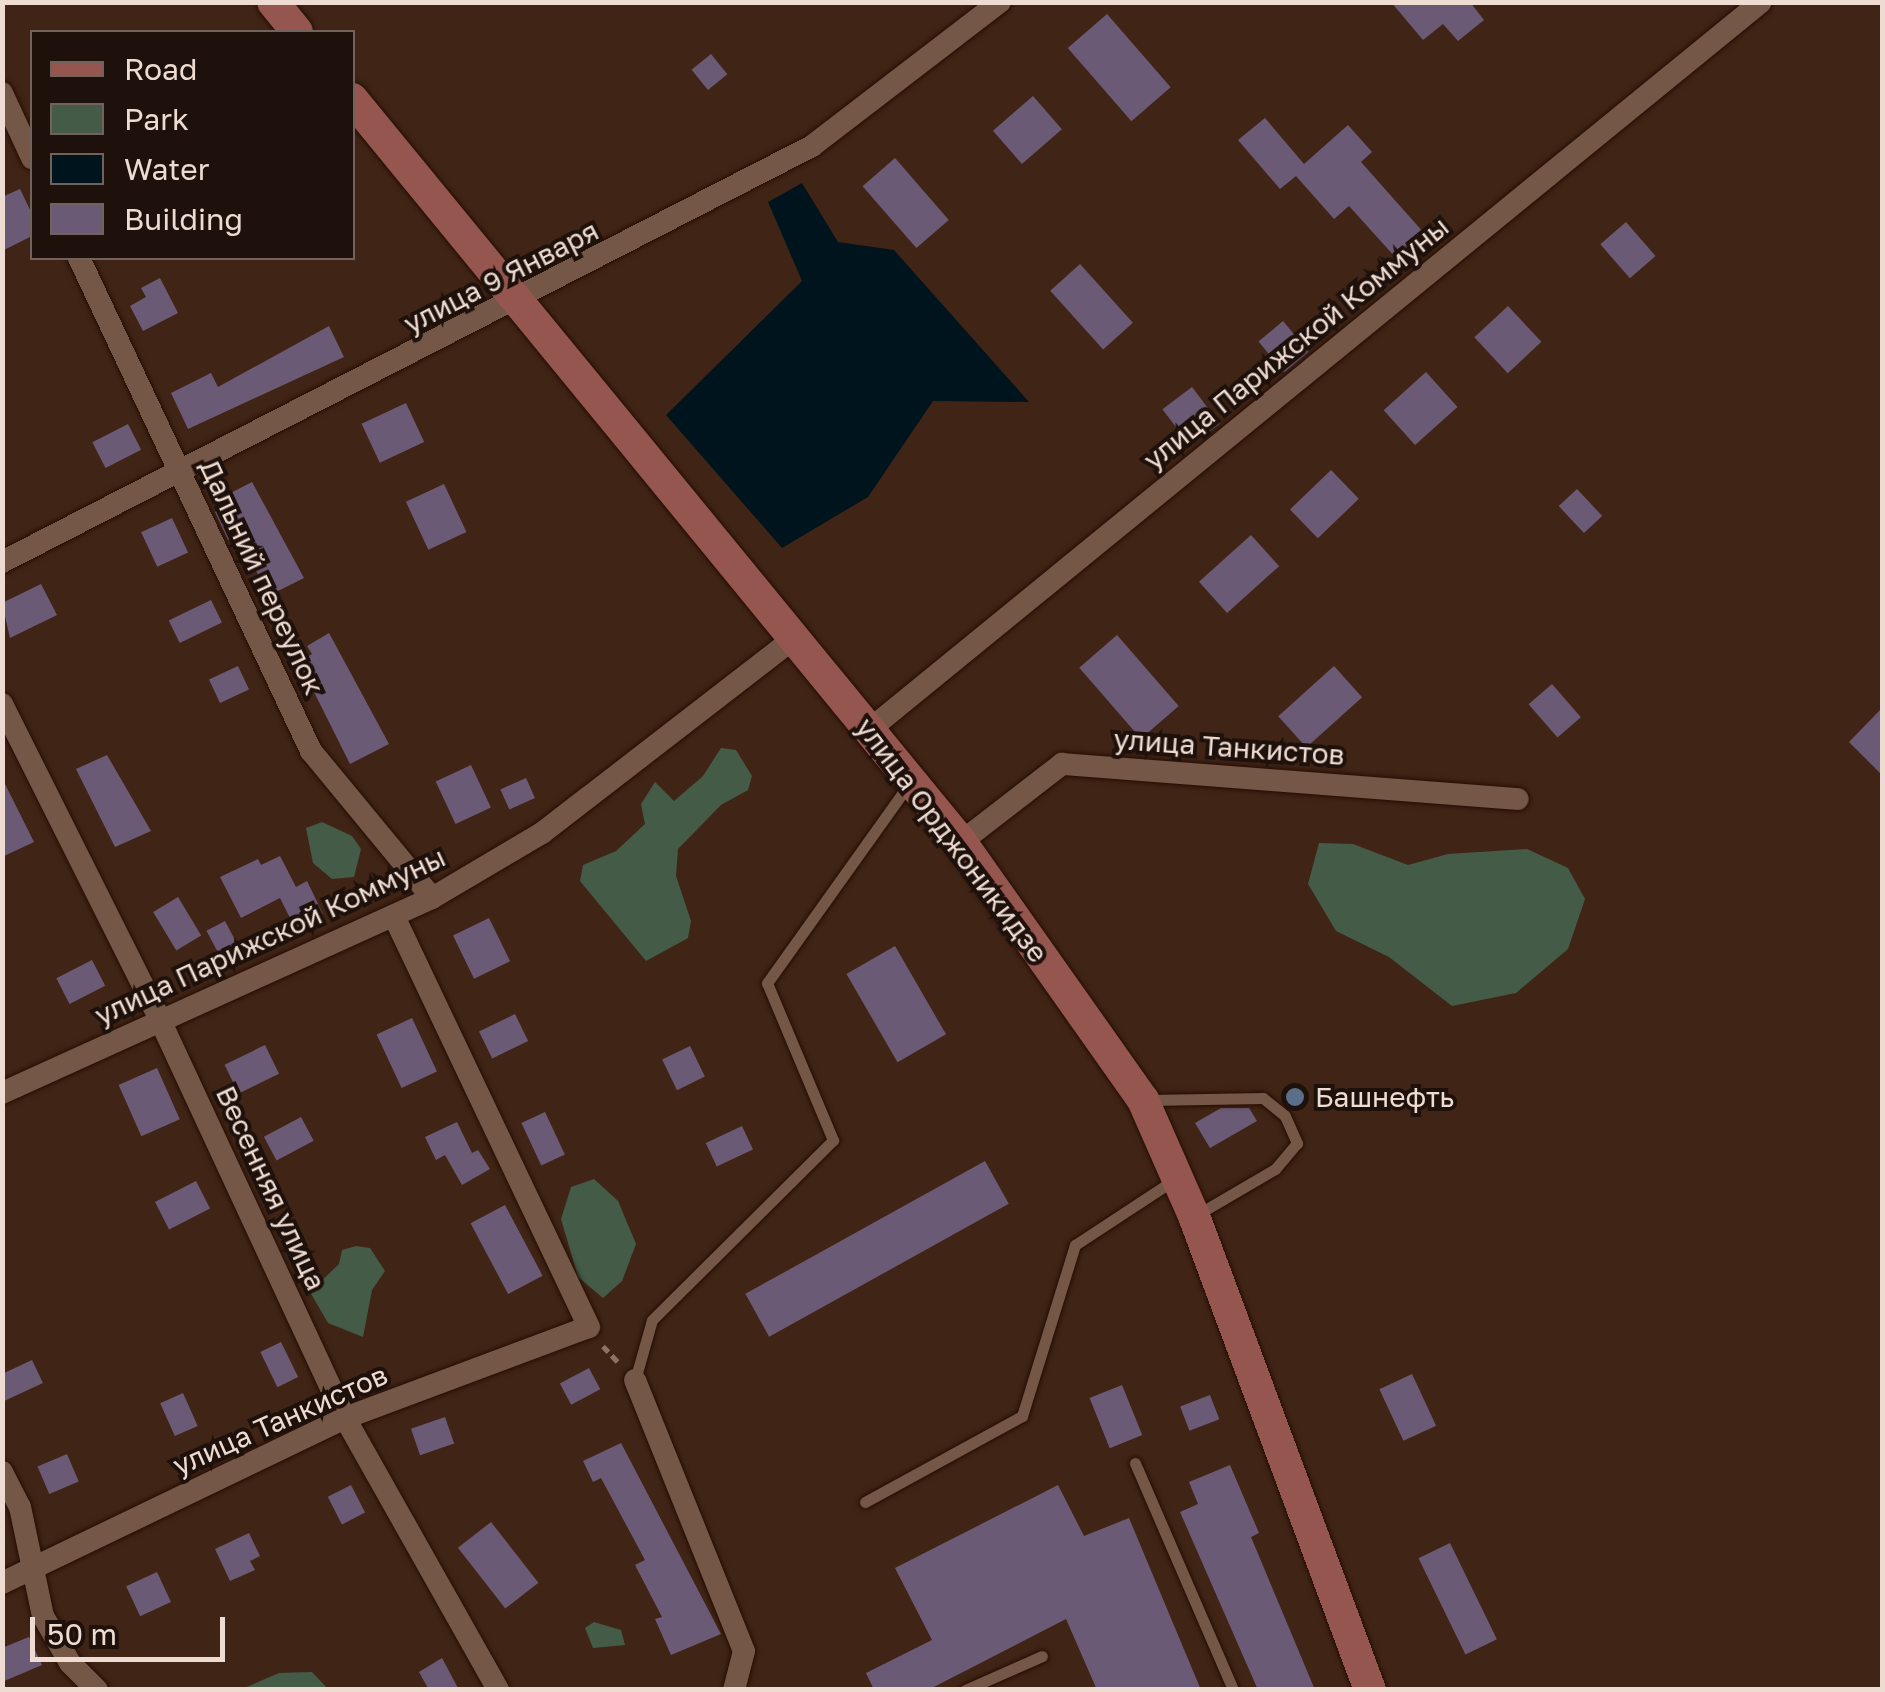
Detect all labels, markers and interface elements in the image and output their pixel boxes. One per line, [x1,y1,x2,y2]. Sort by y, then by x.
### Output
legend [30,30,355,260]
text: Road [124,51,198,87]
text: Park [124,101,189,137]
text: Water [124,151,209,187]
text: Building [124,201,243,237]
street label: улица Парижской Коммуны [1137,209,1455,477]
street label: улица 9 Января [398,213,604,341]
street label: Дальний переулок [193,454,331,700]
street label: улица Орджоникидзе [849,711,1055,969]
street label: улица Танкистов [1112,722,1346,772]
street label: улица Парижской Коммуны [89,840,451,1032]
street label: Весенняя улица [209,1080,333,1296]
place label: Башнефть [1315,1080,1454,1114]
marker: Башнефть [1284,1086,1306,1108]
street label: улица Танкистов [168,1358,392,1482]
scale bar [35,1597,230,1659]
text: 50 m [47,1616,117,1652]

